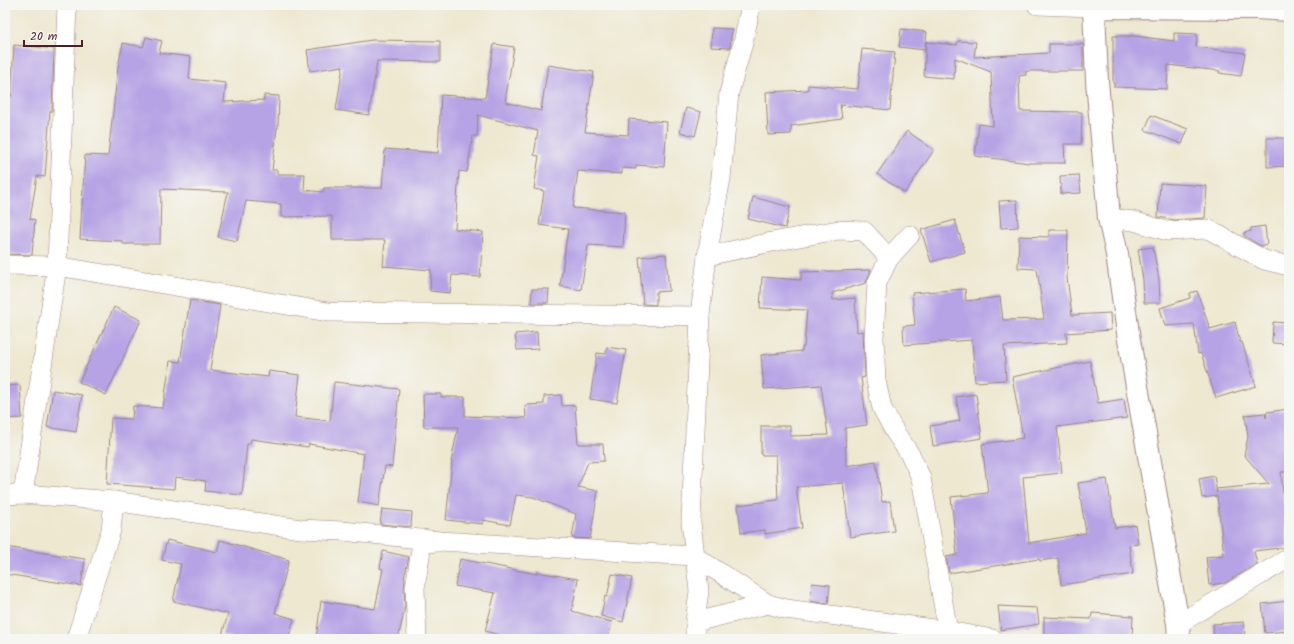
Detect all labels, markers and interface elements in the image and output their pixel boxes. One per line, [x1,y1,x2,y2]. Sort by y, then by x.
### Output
scale bar [24,22,82,48]
text: 20 m [30,27,58,46]

